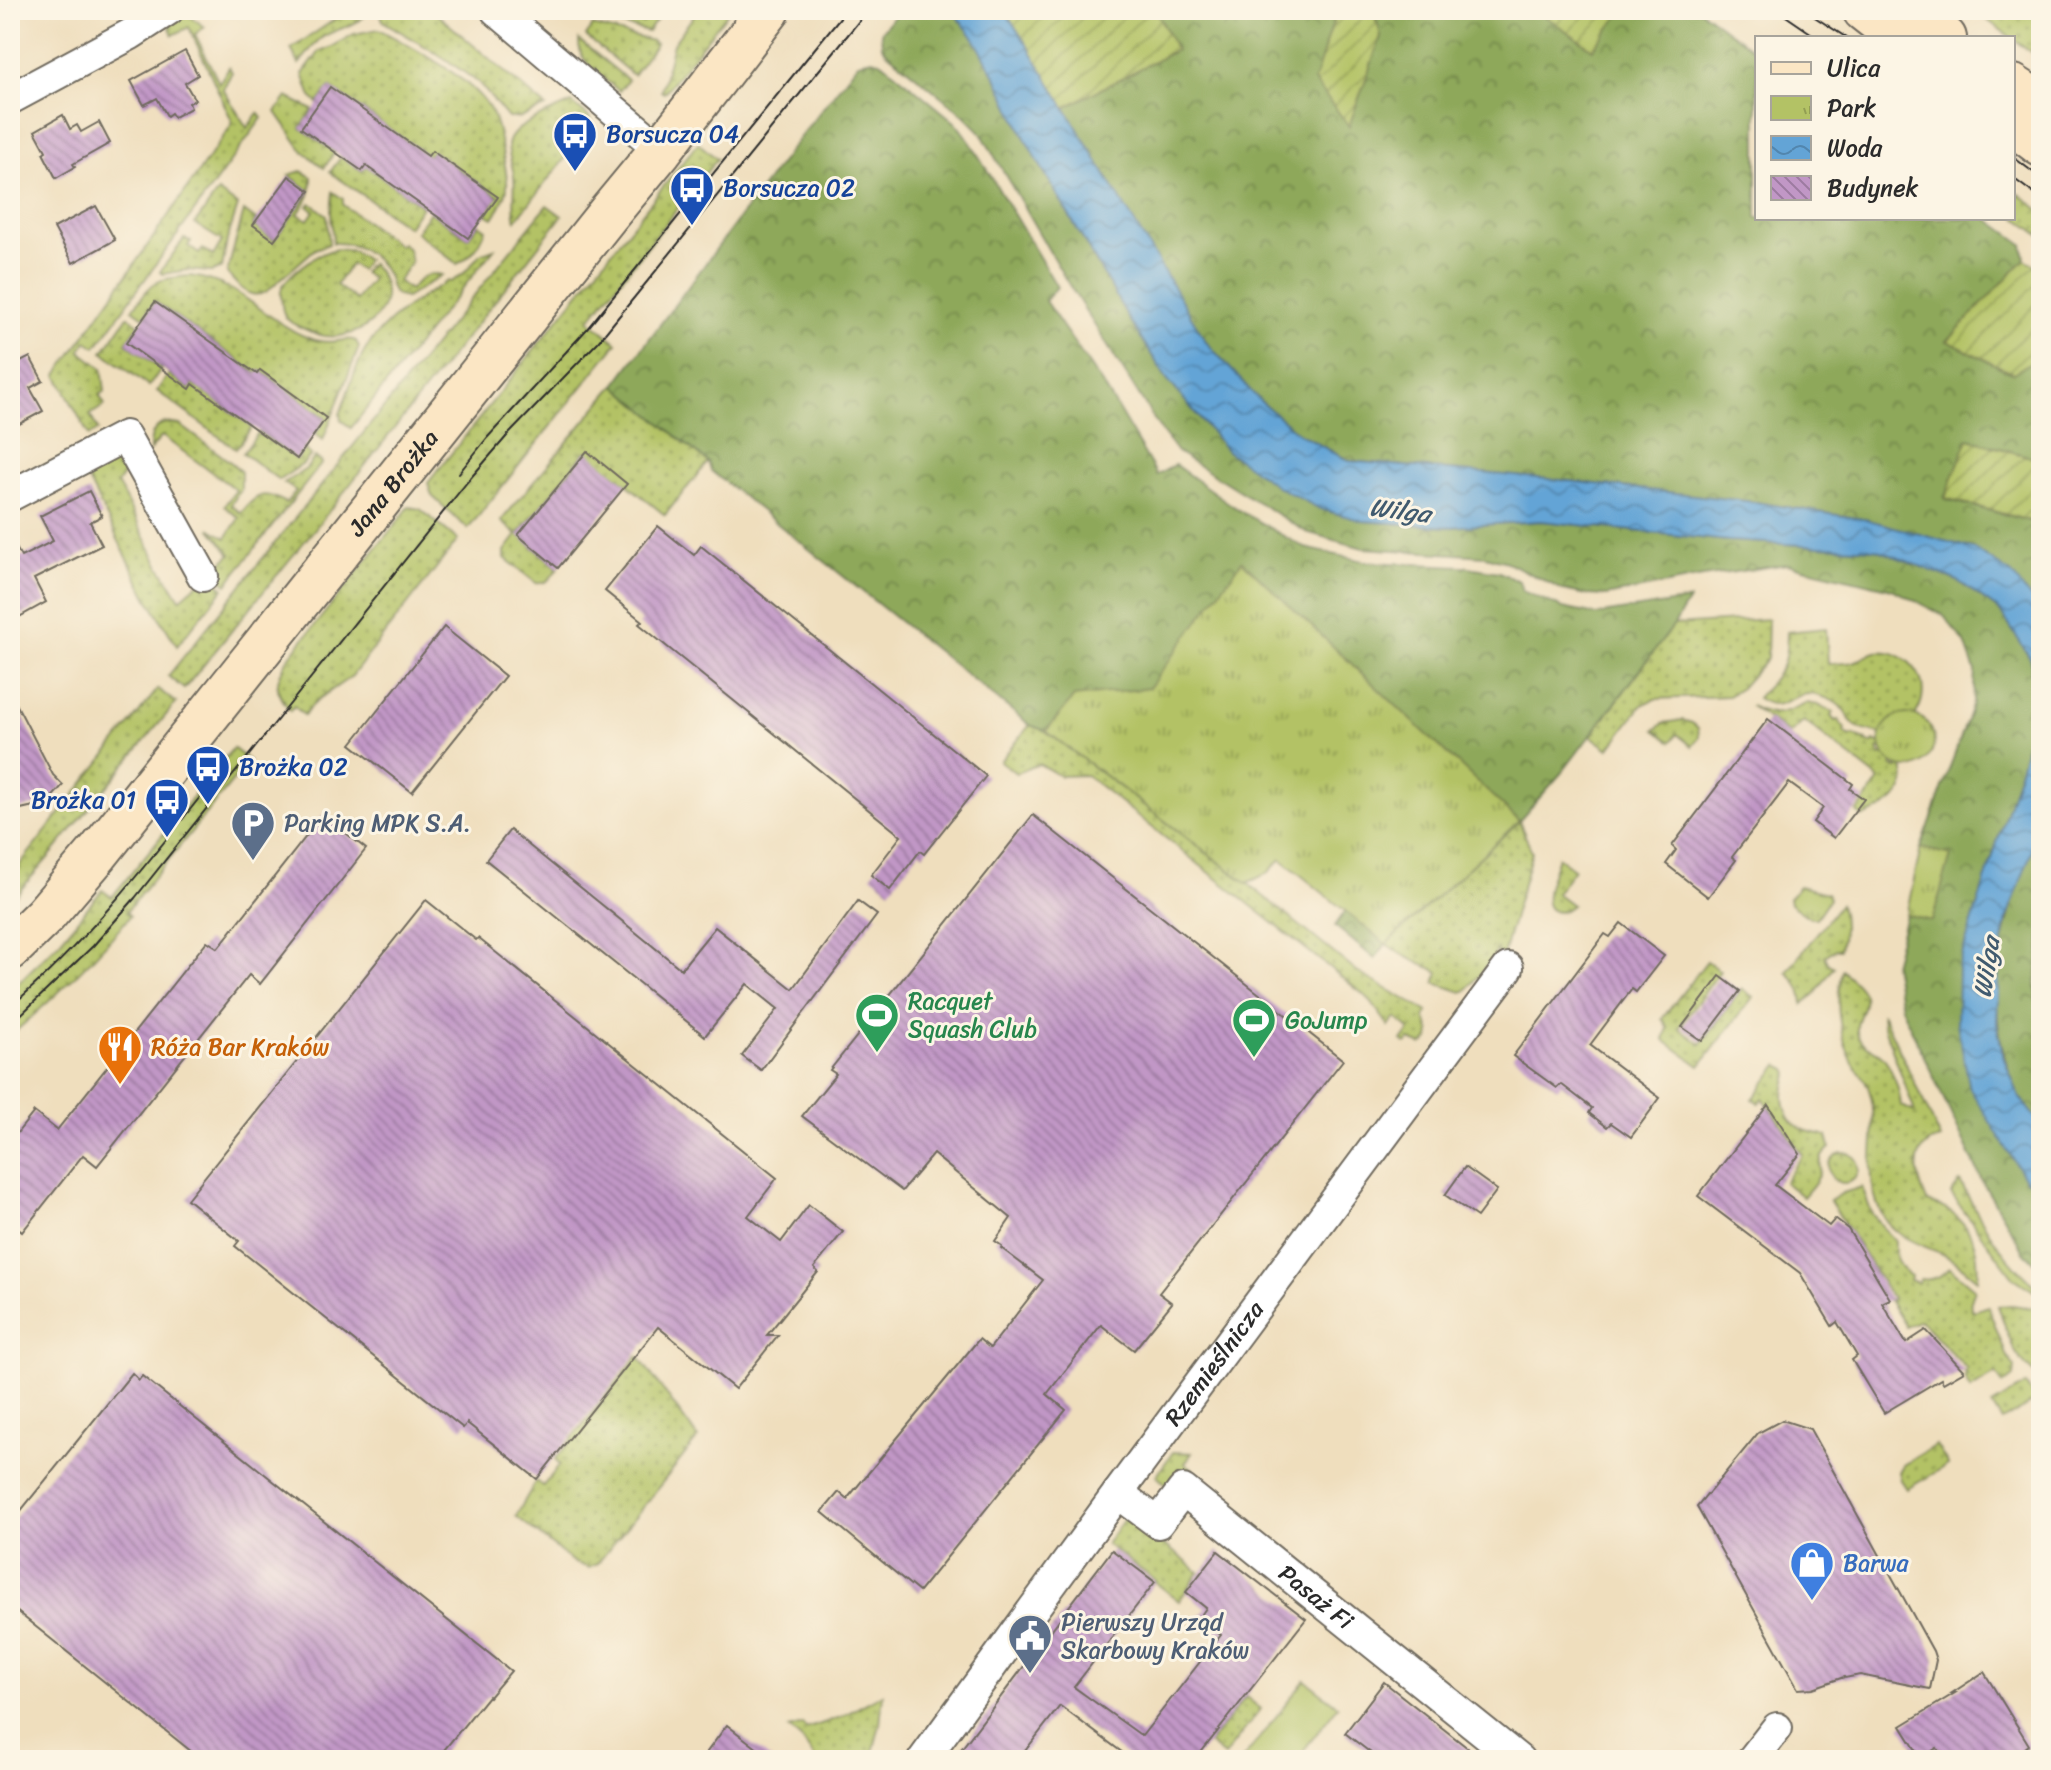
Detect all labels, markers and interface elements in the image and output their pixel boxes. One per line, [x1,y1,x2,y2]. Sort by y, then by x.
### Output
legend [1755,36,2015,220]
text: Ulica [1827,47,1881,89]
text: Park [1827,87,1876,129]
bus stop icon: Borsucza 04 [551,110,599,173]
place label: Borsucza 04 [606,113,739,155]
text: Woda [1827,127,1883,169]
bus stop icon: Borsucza 02 [668,164,716,227]
place label: Borsucza 02 [723,167,855,209]
text: Budynek [1827,167,1918,209]
street label: Jana Brożka [337,420,450,547]
water label: Wilga [1367,483,1436,537]
bus stop icon: Brożka 02 [184,743,232,806]
place label: Brożka 02 [239,746,348,788]
bus stop icon: Brożka 01 [143,776,191,839]
place label: Brożka 01 [31,779,136,821]
parking icon: Parking MPK S.A. [229,799,277,862]
place label: Parking MPK S.A. [284,802,471,844]
water label: Wilga [1959,930,2014,1001]
place label: Racquet Squash Club [908,980,1037,1050]
sports icon: Racquet Squash Club [853,991,901,1054]
sports icon: GoJump [1230,996,1278,1059]
place label: GoJump [1285,999,1368,1041]
restaurant icon: Róża Bar Kraków [96,1023,144,1086]
place label: Róża Bar Kraków [151,1026,329,1068]
street label: Rzemieślnicza [1153,1291,1276,1435]
shop icon: Barwa [1788,1539,1836,1602]
place label: Barwa [1843,1542,1910,1584]
street label: Pasaż Fi [1269,1553,1363,1641]
place label: Pierwszy Urząd Skarbowy Kraków [1061,1601,1249,1671]
public building icon: Pierwszy Urząd Skarbowy Kraków [1006,1612,1054,1675]

